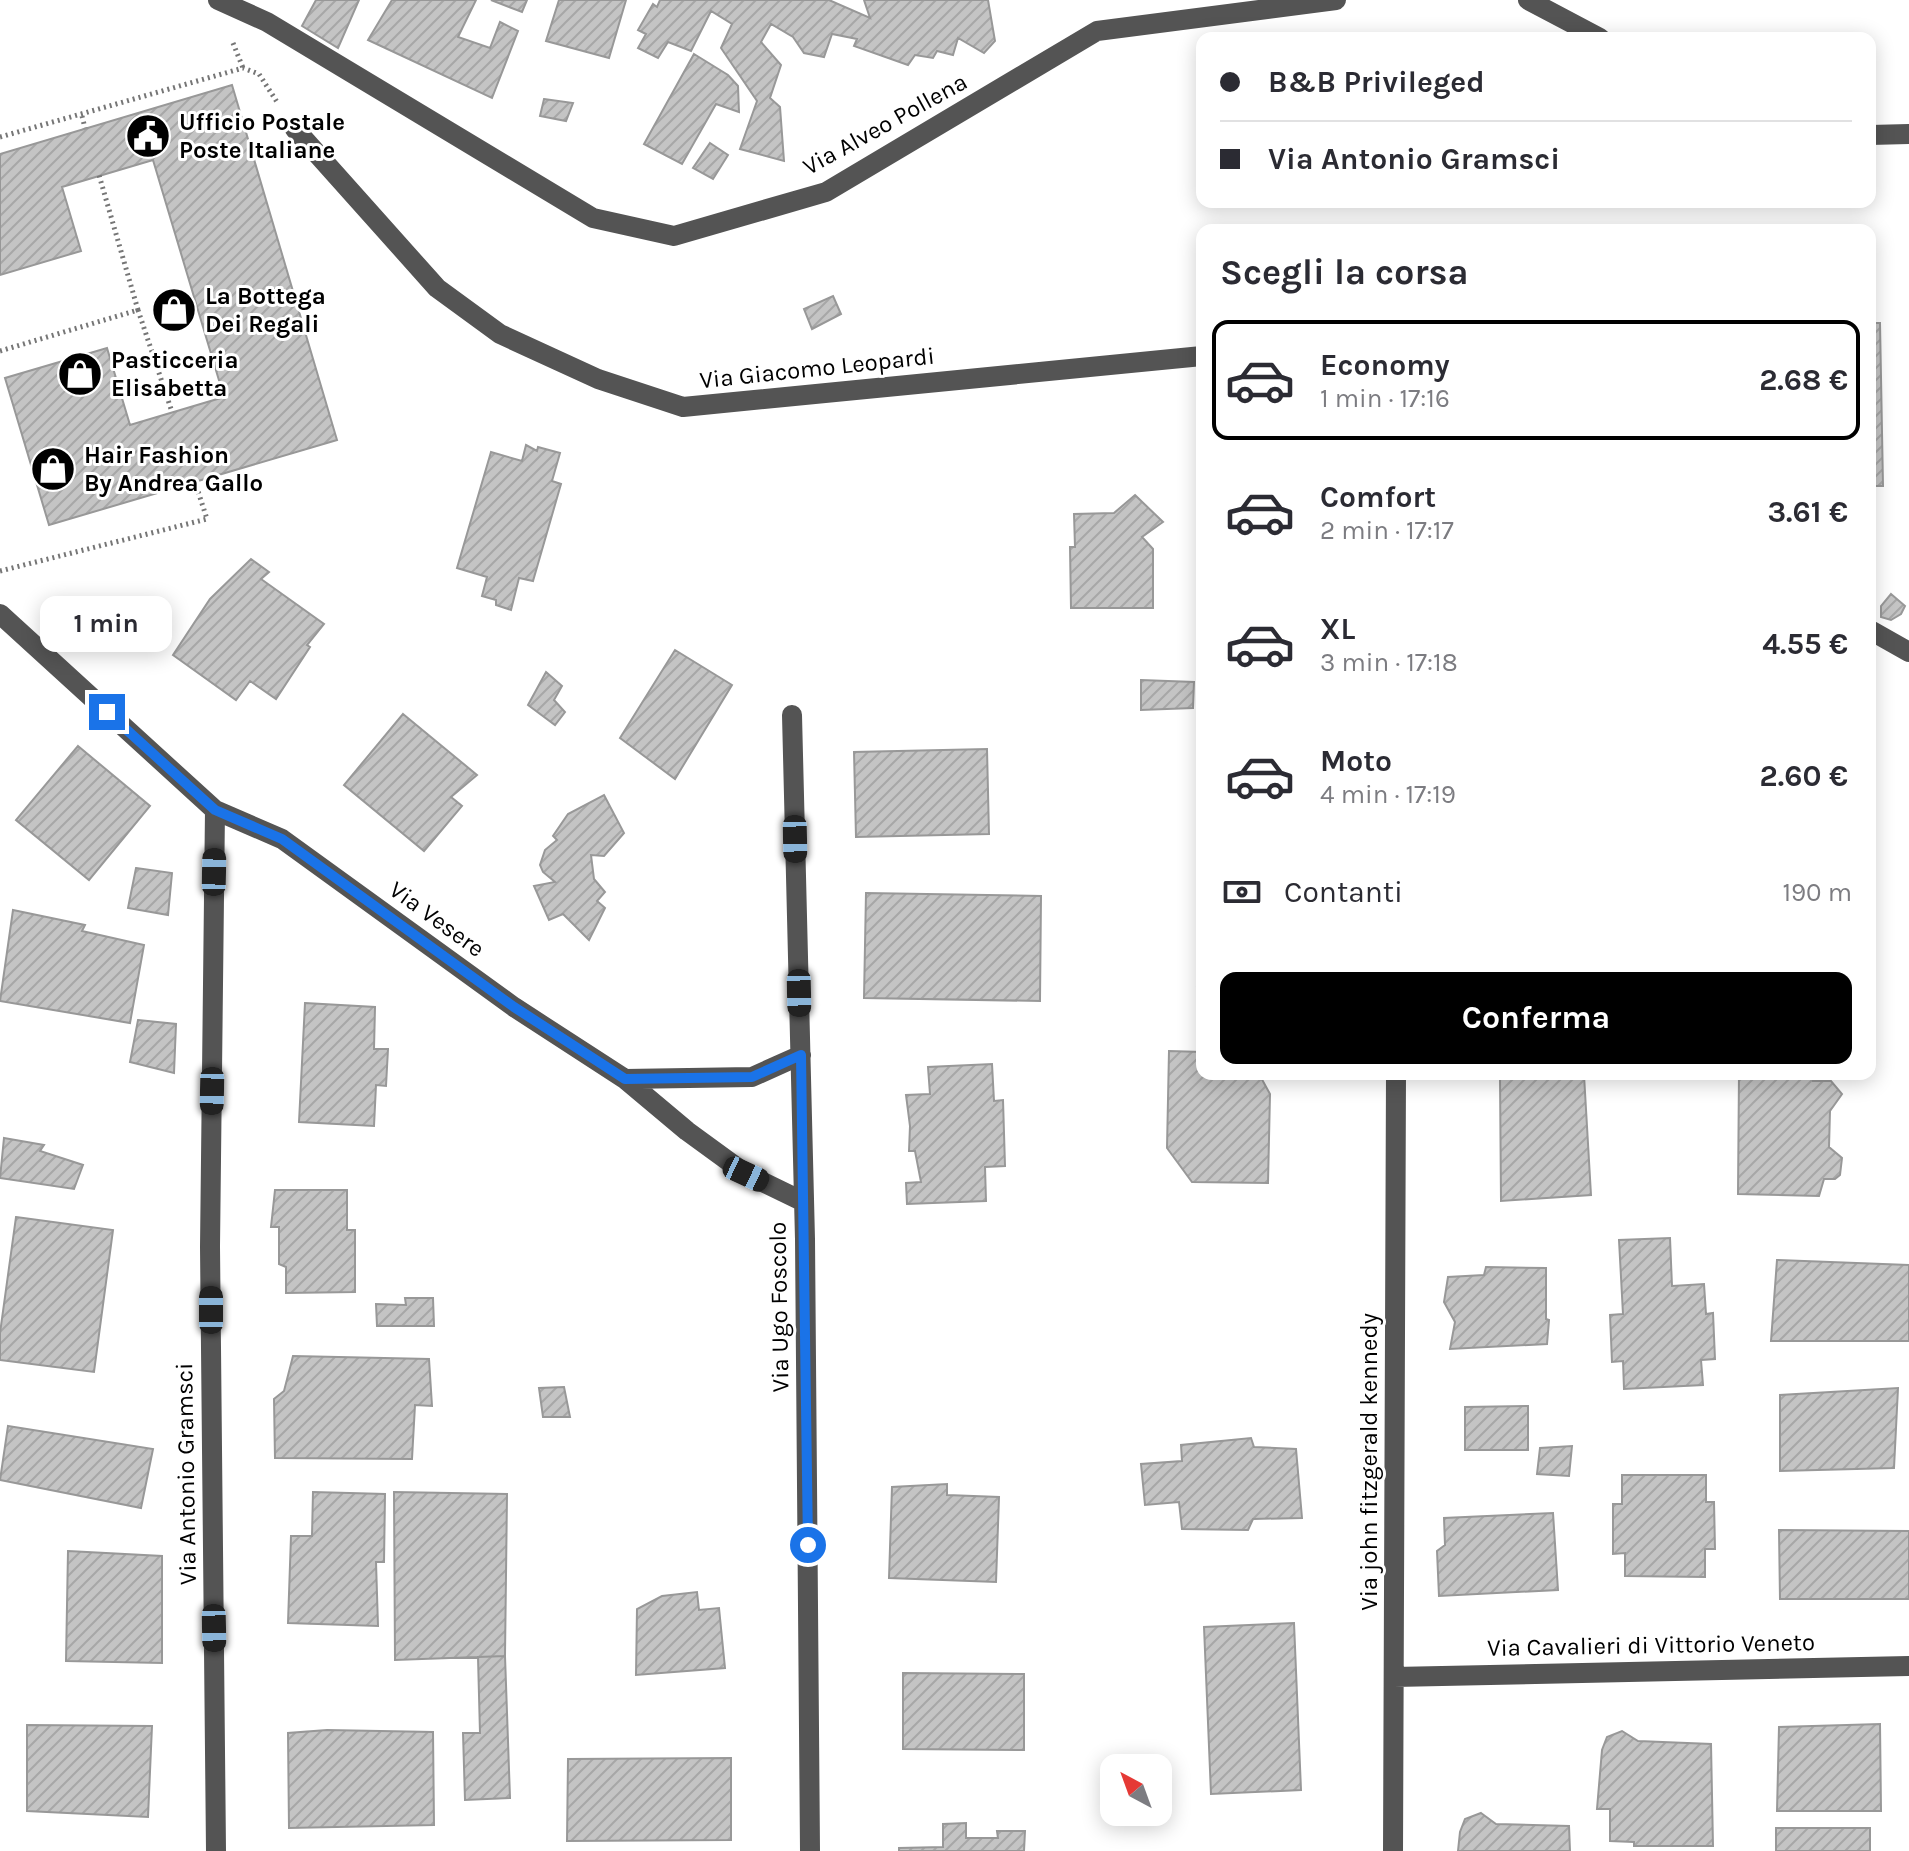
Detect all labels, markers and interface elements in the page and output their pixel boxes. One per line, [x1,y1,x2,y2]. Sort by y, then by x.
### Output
text: B&B Privileged [1268,64,1485,100]
street label: Via Alveo Pollena [798,67,972,181]
place label: Ufficio Postale Poste Italiane [179,108,345,164]
public building icon: Ufficio Postale Poste Italiane [124,112,172,160]
text: Via Antonio Gramsci [1268,141,1560,177]
text: Scegli la corsa [1220,251,1469,293]
place label: La Bottega Dei Regali [205,282,326,338]
shop icon: La Bottega Dei Regali [150,286,198,334]
street label: Via Giacomo Leopardi [698,342,936,394]
icon: car [1224,344,1296,416]
place label: Pasticceria Elisabetta [111,346,238,402]
text: Economy [1320,347,1450,383]
shop icon: Pasticceria Elisabetta [56,350,104,398]
text: 2.68 € [1759,362,1848,398]
text: 1 min · 17:16 [1320,383,1450,414]
place label: Hair Fashion By Andrea Gallo [84,441,263,497]
shop icon: Hair Fashion By Andrea Gallo [29,445,77,493]
icon: car [1224,476,1296,548]
text: Comfort [1320,479,1436,515]
text: 3.61 € [1767,494,1848,530]
text: 2 min · 17:17 [1320,515,1454,546]
callout: 1 min [41,596,173,652]
text: 1 min [73,608,139,639]
icon: car [1224,608,1296,680]
text: XL [1320,611,1355,647]
text: 4.55 € [1762,626,1848,662]
text: 3 min · 17:18 [1320,647,1458,678]
route end [89,694,125,730]
icon: car [1224,740,1296,812]
text: Moto [1320,743,1392,779]
text: 2.60 € [1760,758,1848,794]
text: 4 min · 17:19 [1320,779,1456,810]
car [783,815,807,863]
car [202,848,226,896]
icon: cash [1220,870,1264,914]
text: Contanti [1284,874,1403,910]
street label: Via Vesere [384,875,490,963]
text: 190 m [1782,877,1852,908]
car [787,969,811,1017]
button: Conferma [1220,972,1852,1064]
car [200,1067,224,1115]
car [719,1153,773,1195]
street label: Via Ugo Foscolo [764,1221,794,1393]
car [199,1286,223,1334]
street label: Via john fitzgerald kennedy [1355,1313,1383,1611]
street label: Via Antonio Gramsci [170,1363,202,1585]
route start [790,1527,826,1563]
car [202,1604,226,1652]
street label: Via Cavalieri di Vittorio Veneto [1487,1628,1815,1662]
north arrow [1100,1754,1172,1826]
map controls [1100,1754,1172,1826]

